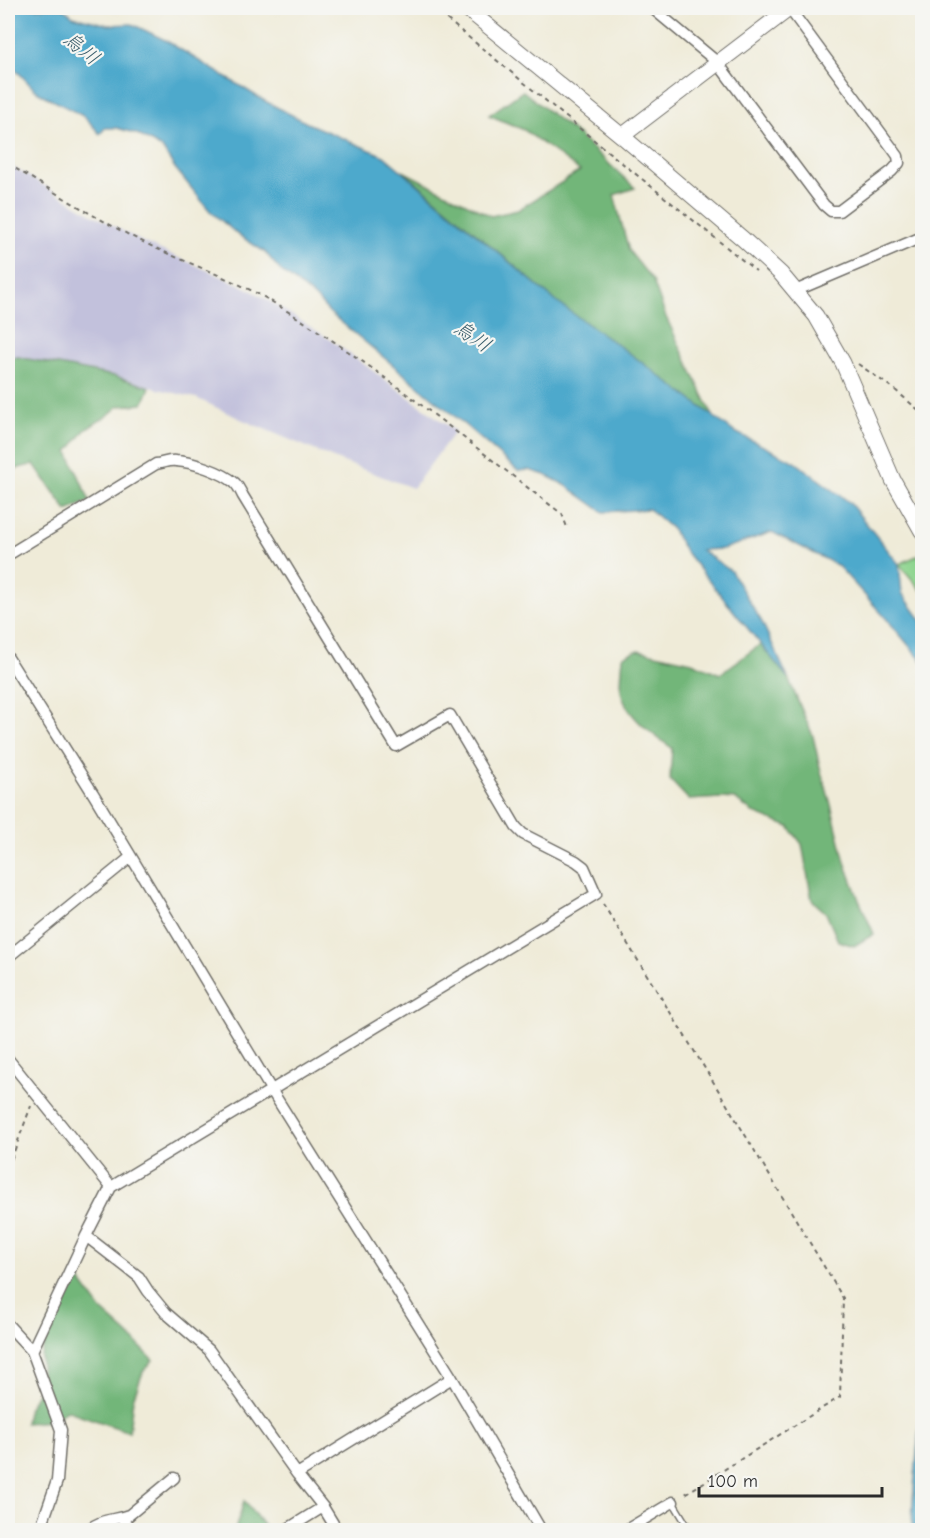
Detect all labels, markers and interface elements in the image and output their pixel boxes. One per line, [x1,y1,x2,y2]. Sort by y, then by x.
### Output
water label: 烏川 [59,27,104,70]
water label: 烏川 [450,316,496,357]
scale bar [699,1460,882,1498]
text: 100 m [708,1471,758,1492]

